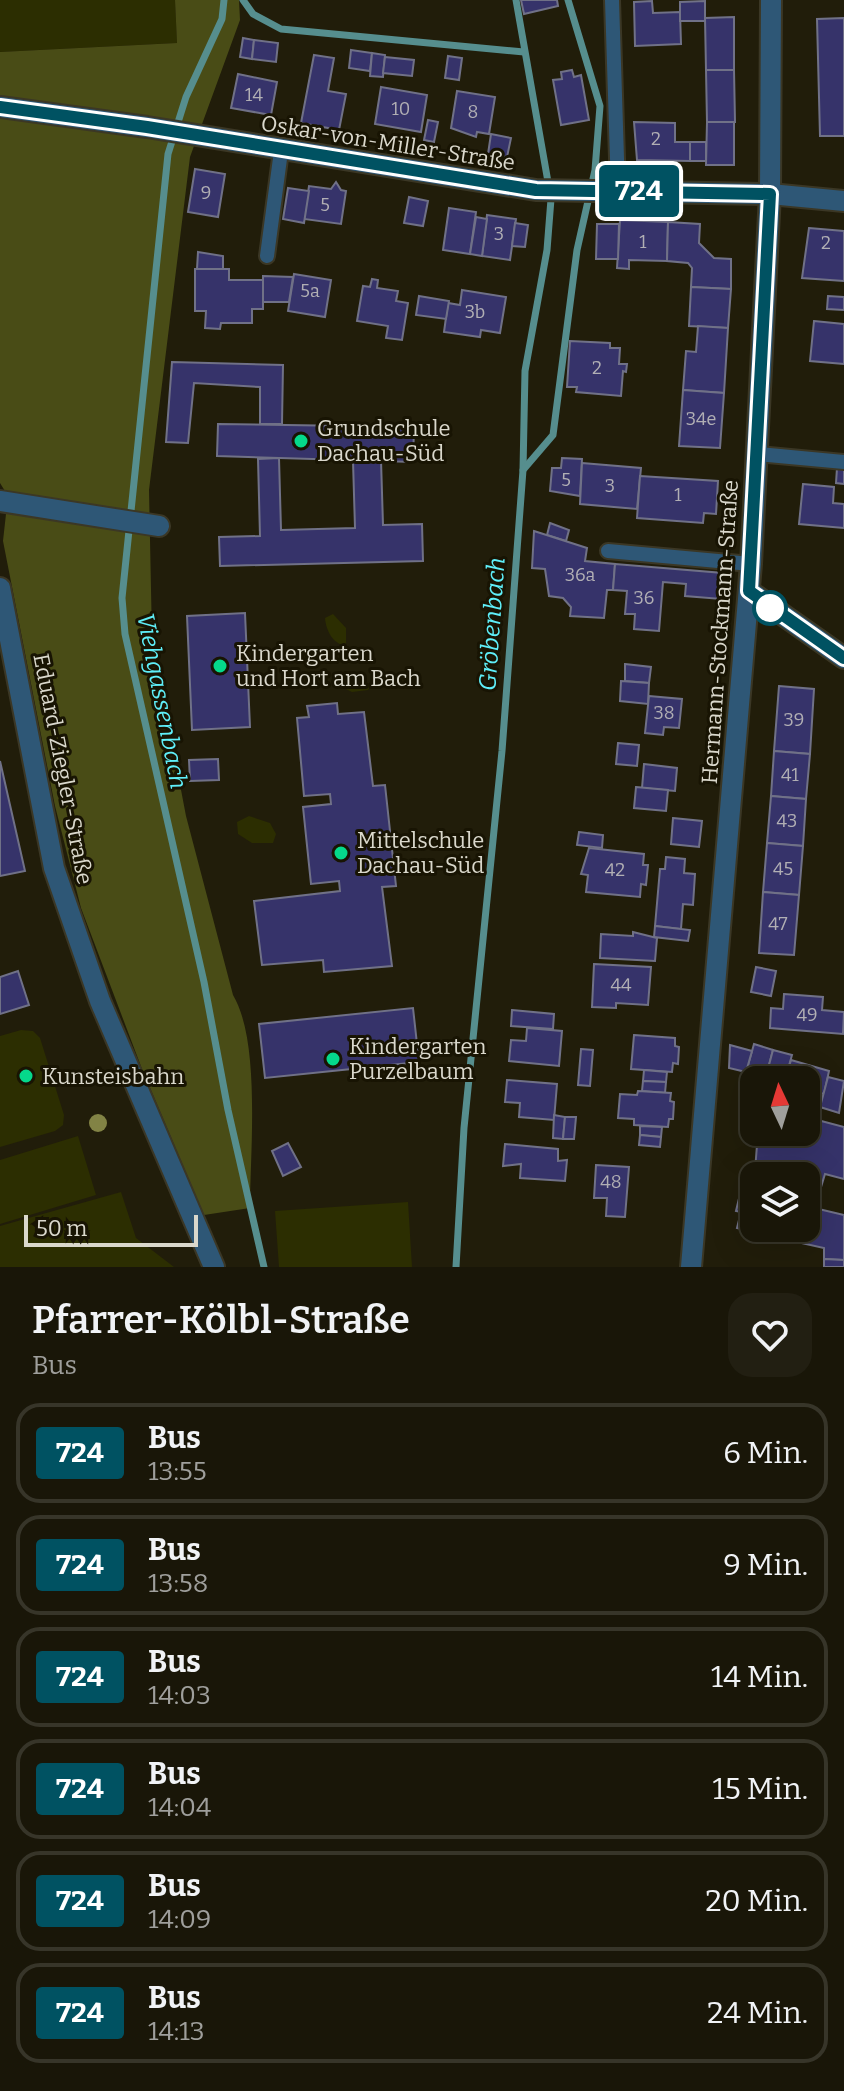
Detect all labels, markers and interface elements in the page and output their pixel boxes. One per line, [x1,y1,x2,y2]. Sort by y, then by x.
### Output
house number: 14 [245,84,263,106]
house number: 10 [392,98,410,120]
house number: 8 [468,101,478,123]
street label: Oskar-von-Miller-Straße [259,110,517,176]
house number: 2 [651,128,661,150]
line badge: 724 [593,165,685,217]
text: 724 [615,174,663,207]
house number: 9 [201,182,211,204]
house number: 5 [320,194,330,216]
house number: 3 [494,223,504,245]
house number: 1 [639,231,647,253]
house number: 2 [821,232,831,254]
house number: 5a [300,280,320,302]
house number: 3b [465,301,485,323]
house number: 2 [592,357,602,379]
house number: 34e [686,408,716,430]
place label: Grundschule Dachau-Süd [317,415,451,467]
marker: Grundschule Dachau-Süd [292,432,310,450]
house number: 5 [561,469,571,491]
house number: 3 [605,475,615,497]
street label: Hermann-Stockmann-Straße [696,479,744,785]
house number: 1 [674,484,682,506]
water label: Gröbenbach [473,556,511,692]
house number: 36a [565,564,595,586]
house number: 36 [634,587,654,609]
unlabelled marker [753,591,787,625]
water label: Viehgassenbach [131,611,193,791]
place label: Kindergarten und Hort am Bach [236,640,421,692]
street label: Eduard-Ziegler-Straße [27,651,99,887]
marker: Kindergarten und Hort am Bach [211,657,229,675]
house number: 38 [653,702,675,724]
house number: 39 [784,709,804,731]
house number: 41 [781,764,800,786]
house number: 43 [777,810,797,832]
place label: Mittelschule Dachau-Süd [357,827,484,879]
marker: Mittelschule Dachau-Süd [332,844,350,862]
house number: 45 [773,858,793,880]
house number: 42 [605,859,625,881]
house number: 47 [768,913,788,935]
house number: 44 [610,974,632,996]
house number: 49 [796,1004,818,1026]
place label: Kindergarten Purzelbaum [349,1033,487,1085]
marker: Kindergarten Purzelbaum [324,1050,342,1068]
place label: Kunsteisbahn [42,1063,184,1090]
north arrow [740,1066,820,1146]
map controls [740,1066,820,1242]
marker: Kunsteisbahn [17,1067,35,1085]
button: layers [740,1162,820,1242]
house number: 48 [600,1171,622,1193]
scale bar [24,1211,198,1247]
text: 50 m [36,1215,87,1242]
button: heart [728,1293,812,1377]
text: Pfarrer-Kölbl-Straße [32,1297,410,1343]
text: Bus [32,1350,77,1381]
text: Bus [148,1420,201,1456]
text: 6 Min. [723,1435,808,1471]
text: 724 [56,1436,104,1469]
text: 13:55 [148,1456,207,1487]
text: Bus [148,1532,201,1568]
text: 9 Min. [723,1547,808,1583]
text: 724 [56,1548,104,1581]
text: 13:58 [148,1568,208,1599]
text: Bus [148,1644,201,1680]
text: 14 Min. [711,1659,808,1695]
text: 724 [56,1660,104,1693]
text: 14:03 [148,1680,211,1711]
text: Bus [148,1756,201,1792]
text: 15 Min. [713,1771,808,1807]
text: 724 [56,1772,104,1805]
text: 14:04 [148,1792,211,1823]
text: Bus [148,1868,201,1904]
text: 20 Min. [705,1883,808,1919]
text: 724 [56,1884,104,1917]
text: 14:09 [148,1904,211,1935]
text: Bus [148,1980,201,2016]
text: 24 Min. [707,1995,808,2031]
text: 724 [56,1996,104,2029]
text: 14:13 [148,2016,205,2047]

